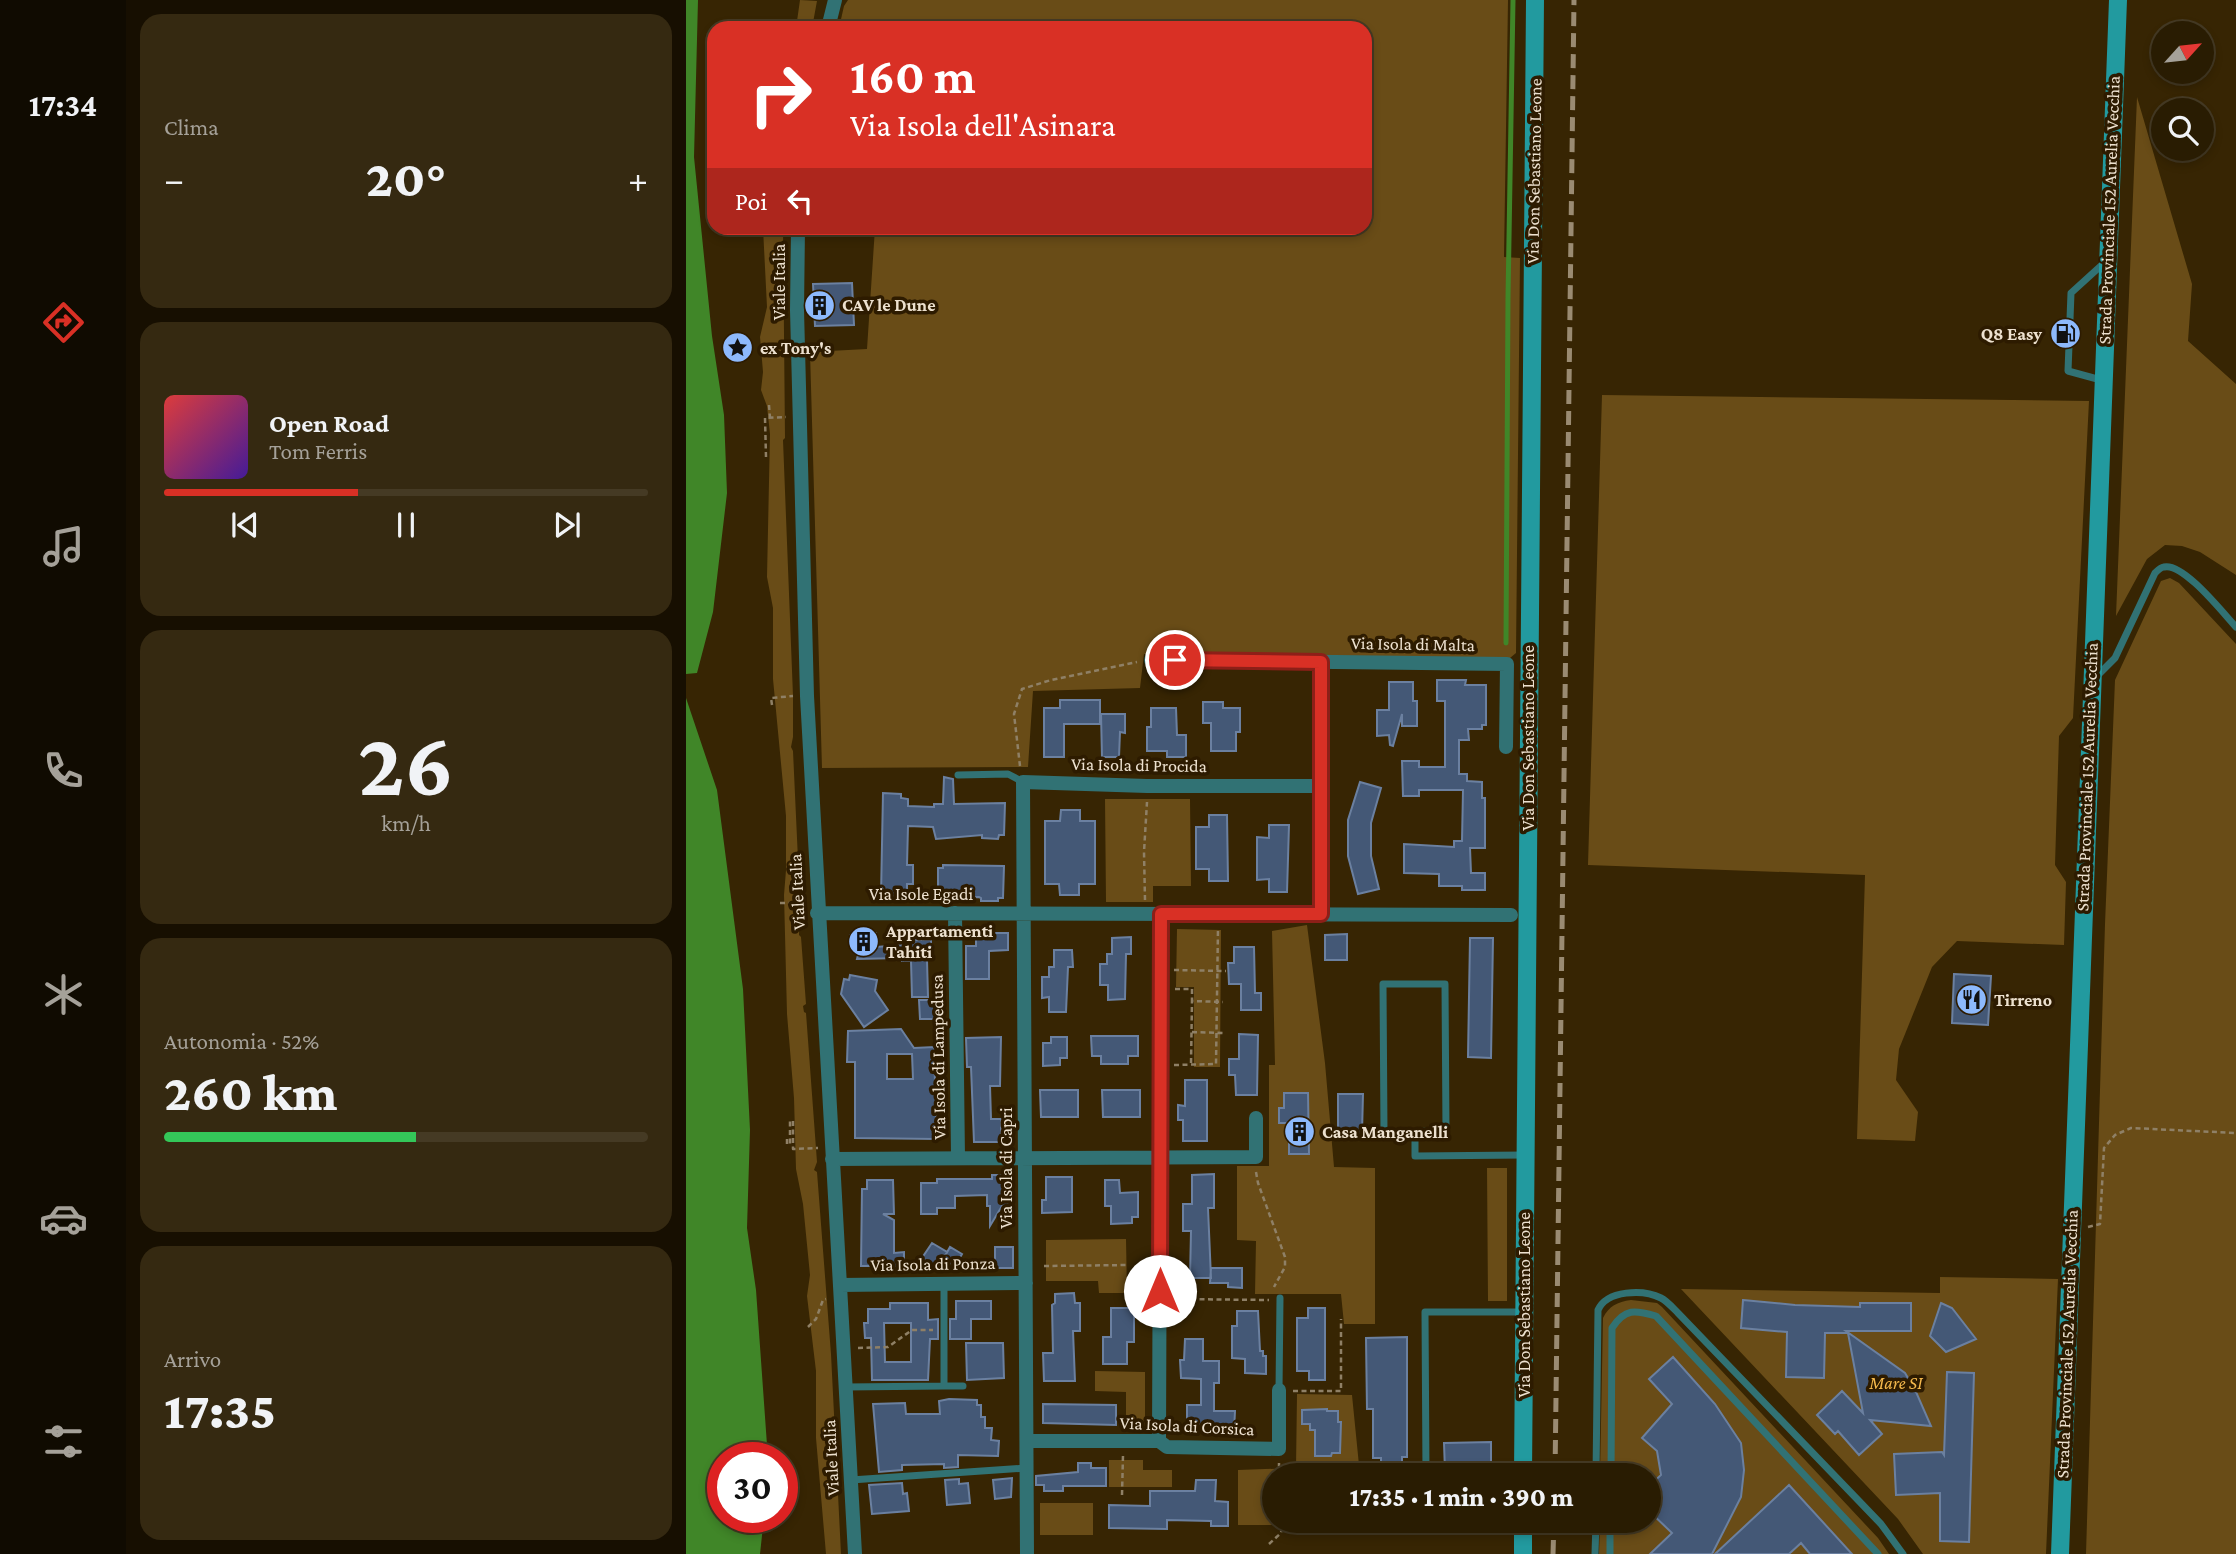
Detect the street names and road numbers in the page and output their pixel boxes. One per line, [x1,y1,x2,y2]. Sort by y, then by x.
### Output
street label: Strada Provinciale 152 Aurelia Vecchia [2094,75,2124,345]
street label: Via Don Sebastiano Leone [1522,78,1546,264]
street label: Viale Italia [769,244,789,320]
street label: Via Isola di Malta [1351,633,1475,655]
street label: Strada Provinciale 152 Aurelia Vecchia [2072,642,2102,912]
street label: Via Don Sebastiano Leone [1518,645,1538,831]
street label: Via Isola di Procida [1071,754,1207,776]
street label: Viale Italia [785,853,809,931]
street label: Via Isole Egadi [869,884,974,904]
street label: Via Isola di Lampedusa [927,974,949,1140]
street label: Via Isola di Capri [996,1107,1016,1229]
street label: Strada Provinciale 152 Aurelia Vecchia [2052,1209,2082,1479]
street label: Via Don Sebastiano Leone [1514,1212,1534,1398]
street label: Via Isola di Ponza [870,1253,996,1275]
street label: Via Isola di Corsica [1119,1412,1255,1440]
street label: Viale Italia [819,1419,843,1497]

